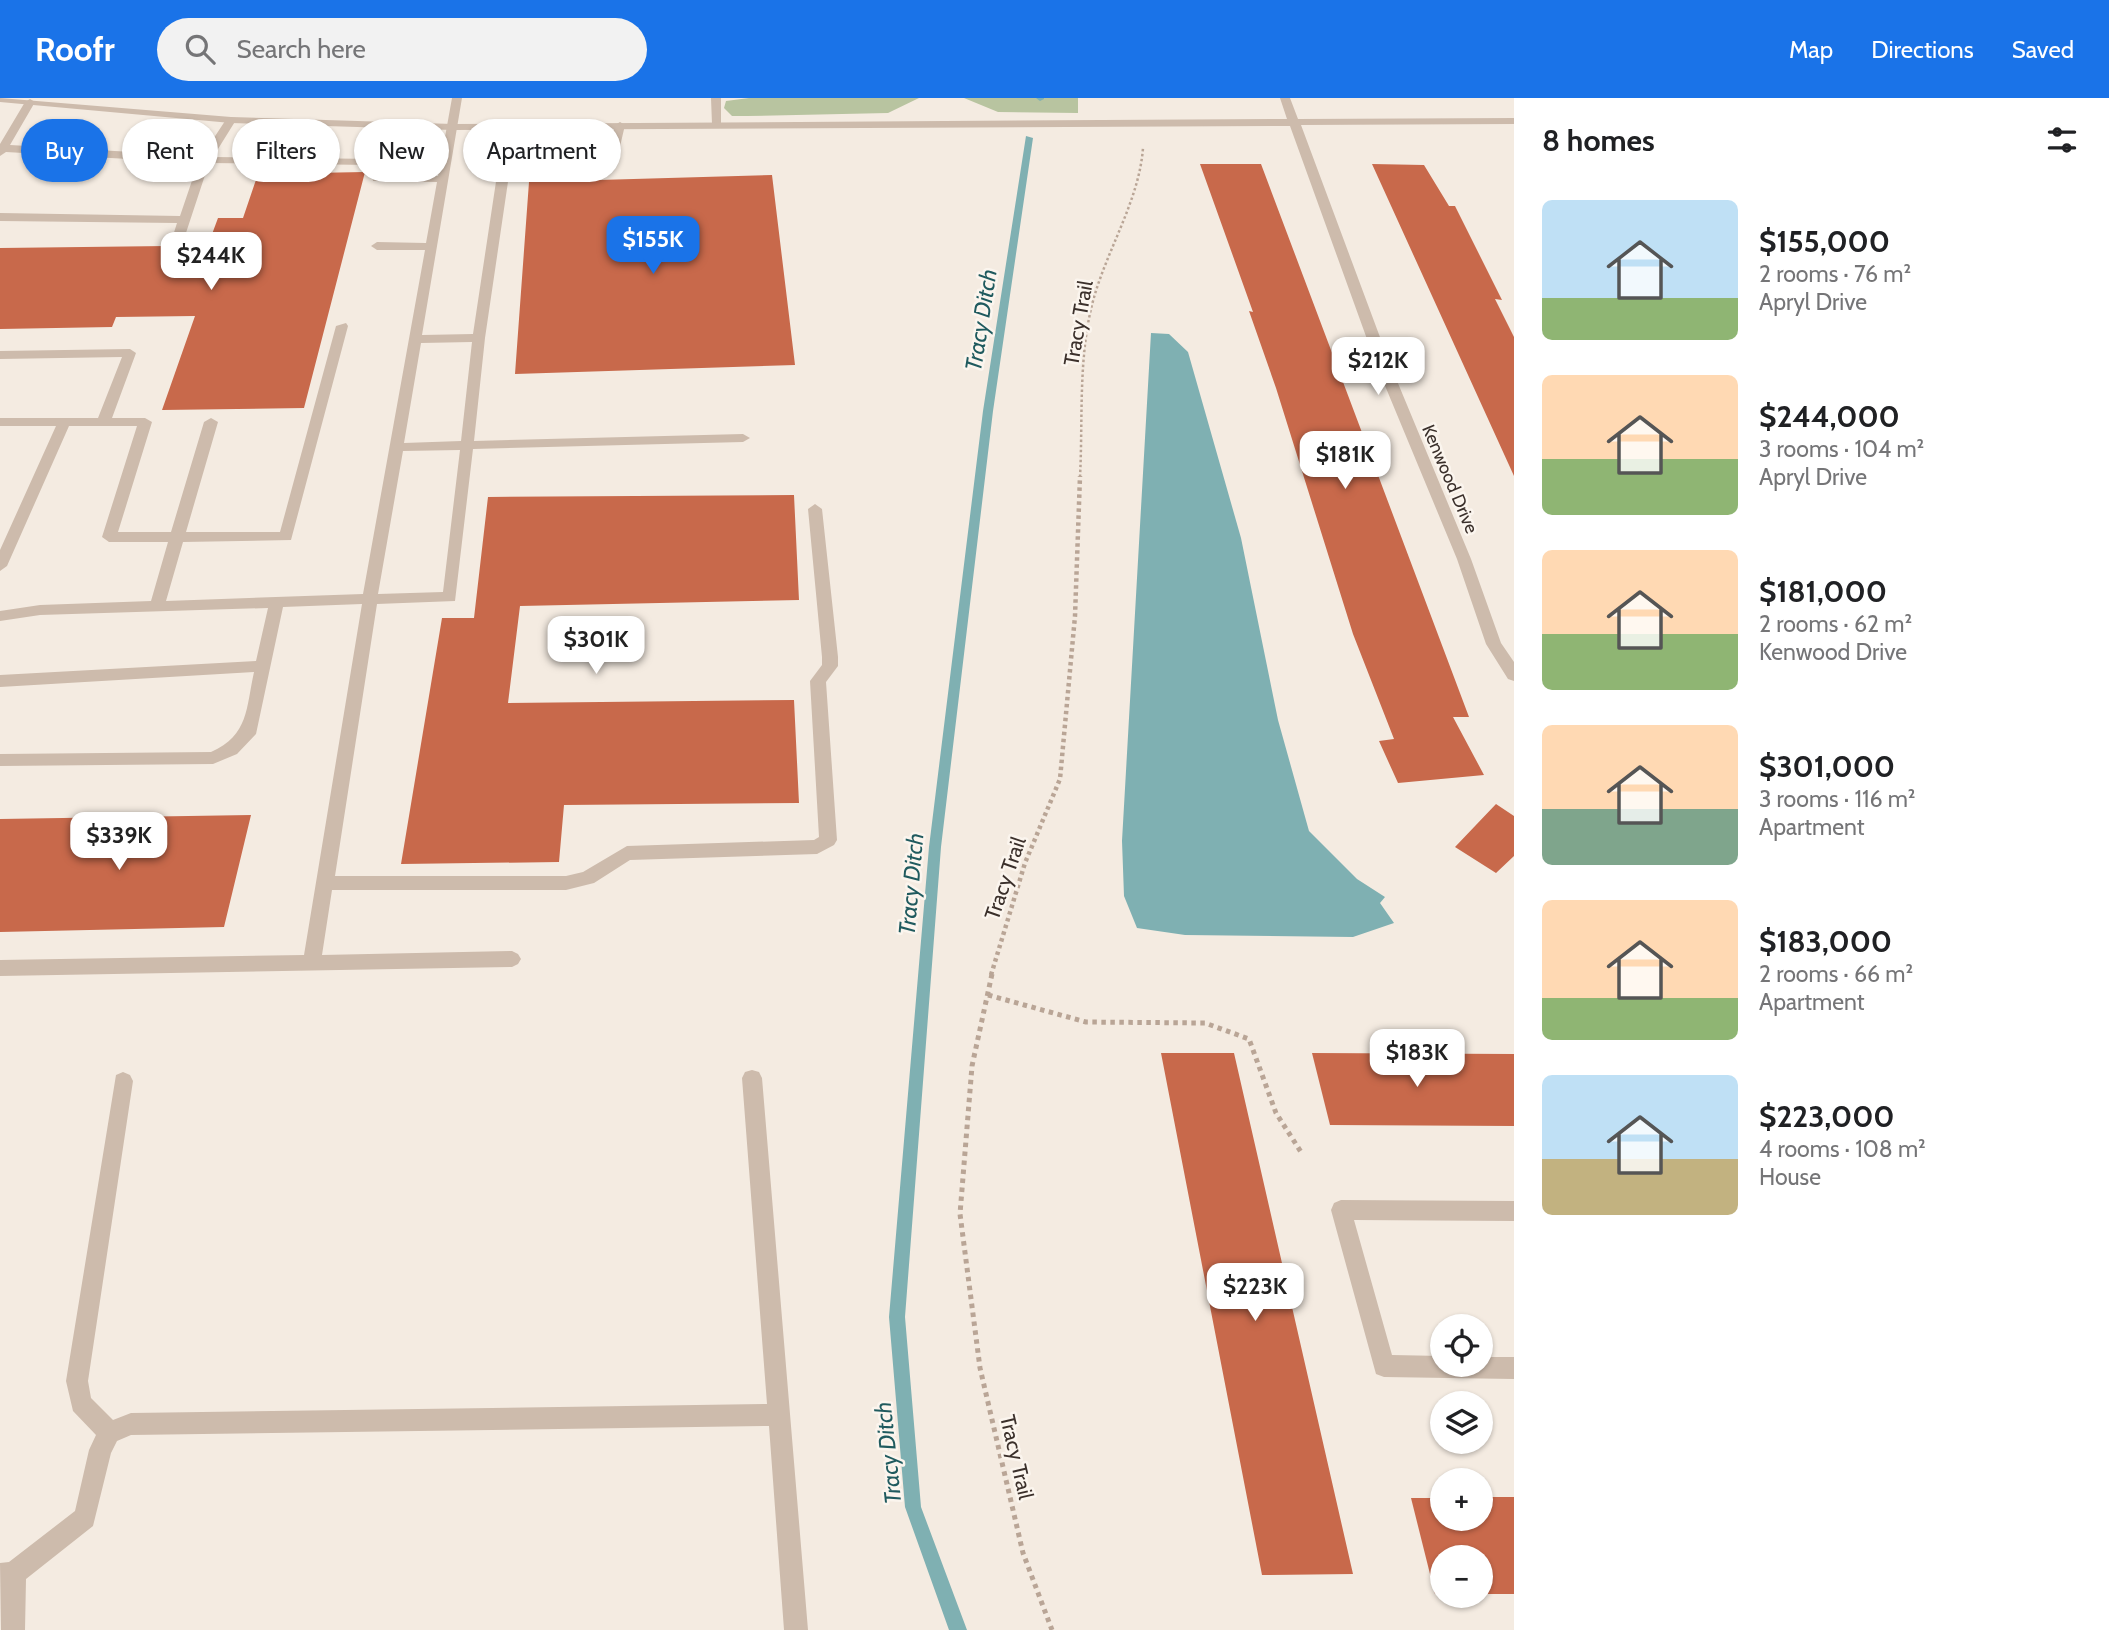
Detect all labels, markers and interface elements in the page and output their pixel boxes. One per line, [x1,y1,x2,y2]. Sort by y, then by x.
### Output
search box [157,18,647,81]
text: Roofr [35,29,115,69]
icon: search [181,30,219,68]
text: Search here [237,33,366,65]
text: Map [1789,35,1833,64]
text: Directions [1871,35,1974,64]
text: Saved [2012,35,2074,64]
chip: Buy [21,119,108,182]
chip: Rent [122,119,218,182]
chip: Filters [232,119,340,182]
chip: New [354,119,449,182]
chip: Apartment [463,119,621,182]
icon: filters [2043,121,2081,159]
text: 8 homes [1542,122,1655,159]
pin: $155K [604,216,702,276]
text: $155,000 [1759,223,1890,260]
text: $155K [623,225,683,253]
icon: home [1598,228,1682,312]
pin: $244K [162,232,260,292]
text: $244K [177,241,245,269]
text: 2 rooms · 76 m² [1759,260,1911,288]
water label: Tracy Ditch [959,267,1003,373]
street label: Tracy Trail [1058,278,1098,368]
text: Apryl Drive [1759,288,1867,316]
pin: $212K [1329,338,1427,397]
text: $212K [1348,346,1408,374]
text: $244,000 [1759,398,1900,435]
icon: home [1598,403,1682,487]
street label: Kenwood Drive [1417,421,1483,537]
pin: $181K [1296,432,1394,491]
text: 3 rooms · 104 m² [1759,435,1924,463]
text: $181K [1316,440,1374,468]
text: Apryl Drive [1759,463,1867,491]
text: $181,000 [1759,573,1887,610]
icon: home [1598,578,1682,662]
text: 2 rooms · 62 m² [1759,610,1912,638]
pin: $301K [547,616,645,676]
text: $301K [564,625,628,653]
text: Kenwood Drive [1759,638,1907,666]
text: $301,000 [1759,748,1895,785]
icon: home [1598,753,1682,837]
text: 3 rooms · 116 m² [1759,785,1915,813]
pin: $339K [70,812,168,872]
text: Apartment [1759,813,1864,841]
text: $339K [86,821,152,849]
water label: Tracy Ditch [893,832,929,936]
street label: Tracy Trail [979,833,1031,923]
text: $183,000 [1759,923,1892,960]
icon: home [1598,928,1682,1012]
text: 2 rooms · 66 m² [1759,960,1913,988]
text: Apartment [1759,988,1864,1016]
pin: $183K [1368,1030,1466,1089]
text: $183K [1386,1038,1448,1066]
text: $223,000 [1759,1098,1895,1135]
icon: home [1598,1103,1682,1187]
text: 4 rooms · 108 m² [1759,1135,1926,1163]
text: House [1759,1163,1821,1191]
pin: $223K [1206,1264,1304,1323]
text: $223K [1223,1272,1287,1300]
map controls [1430,1314,1493,1608]
button: locate [1430,1314,1493,1377]
button: layers [1430,1391,1493,1454]
water label: Tracy Ditch [869,1400,907,1506]
street label: Tracy Trail [995,1412,1039,1502]
button: + [1430,1468,1493,1531]
button: − [1430,1545,1493,1608]

